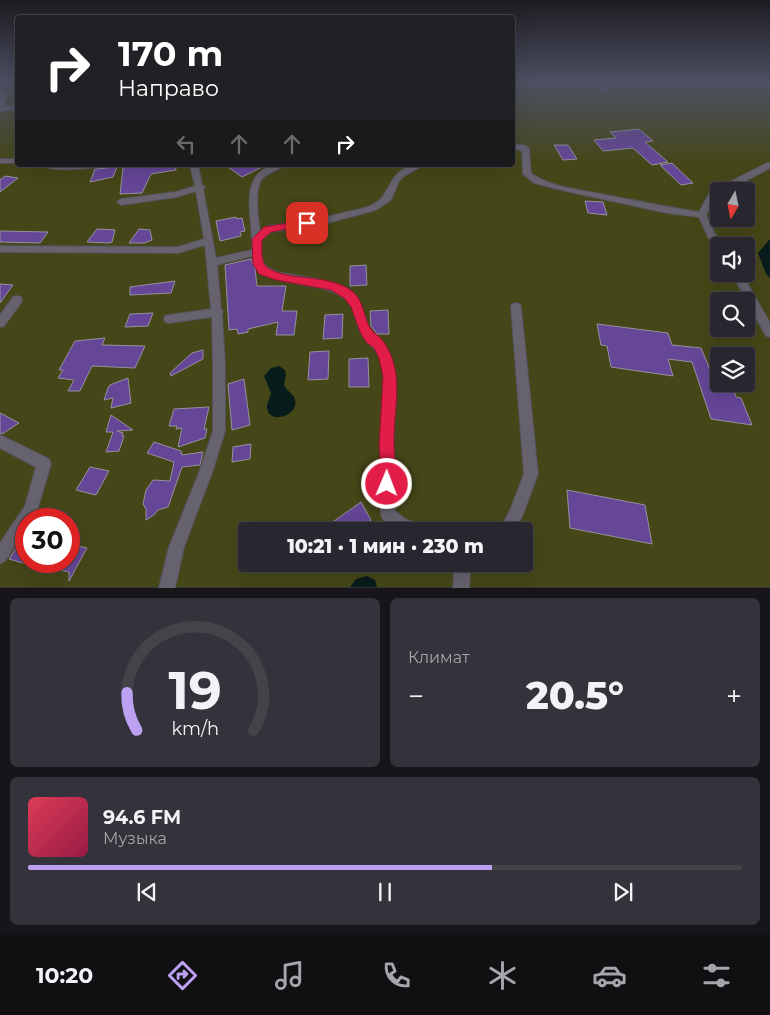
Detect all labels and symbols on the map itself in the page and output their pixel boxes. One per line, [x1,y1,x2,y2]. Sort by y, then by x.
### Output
north arrow [710,182,755,228]
pin [286,202,328,244]
position arrow [360,457,412,509]
speed limit sign: 30 [15,508,80,573]

